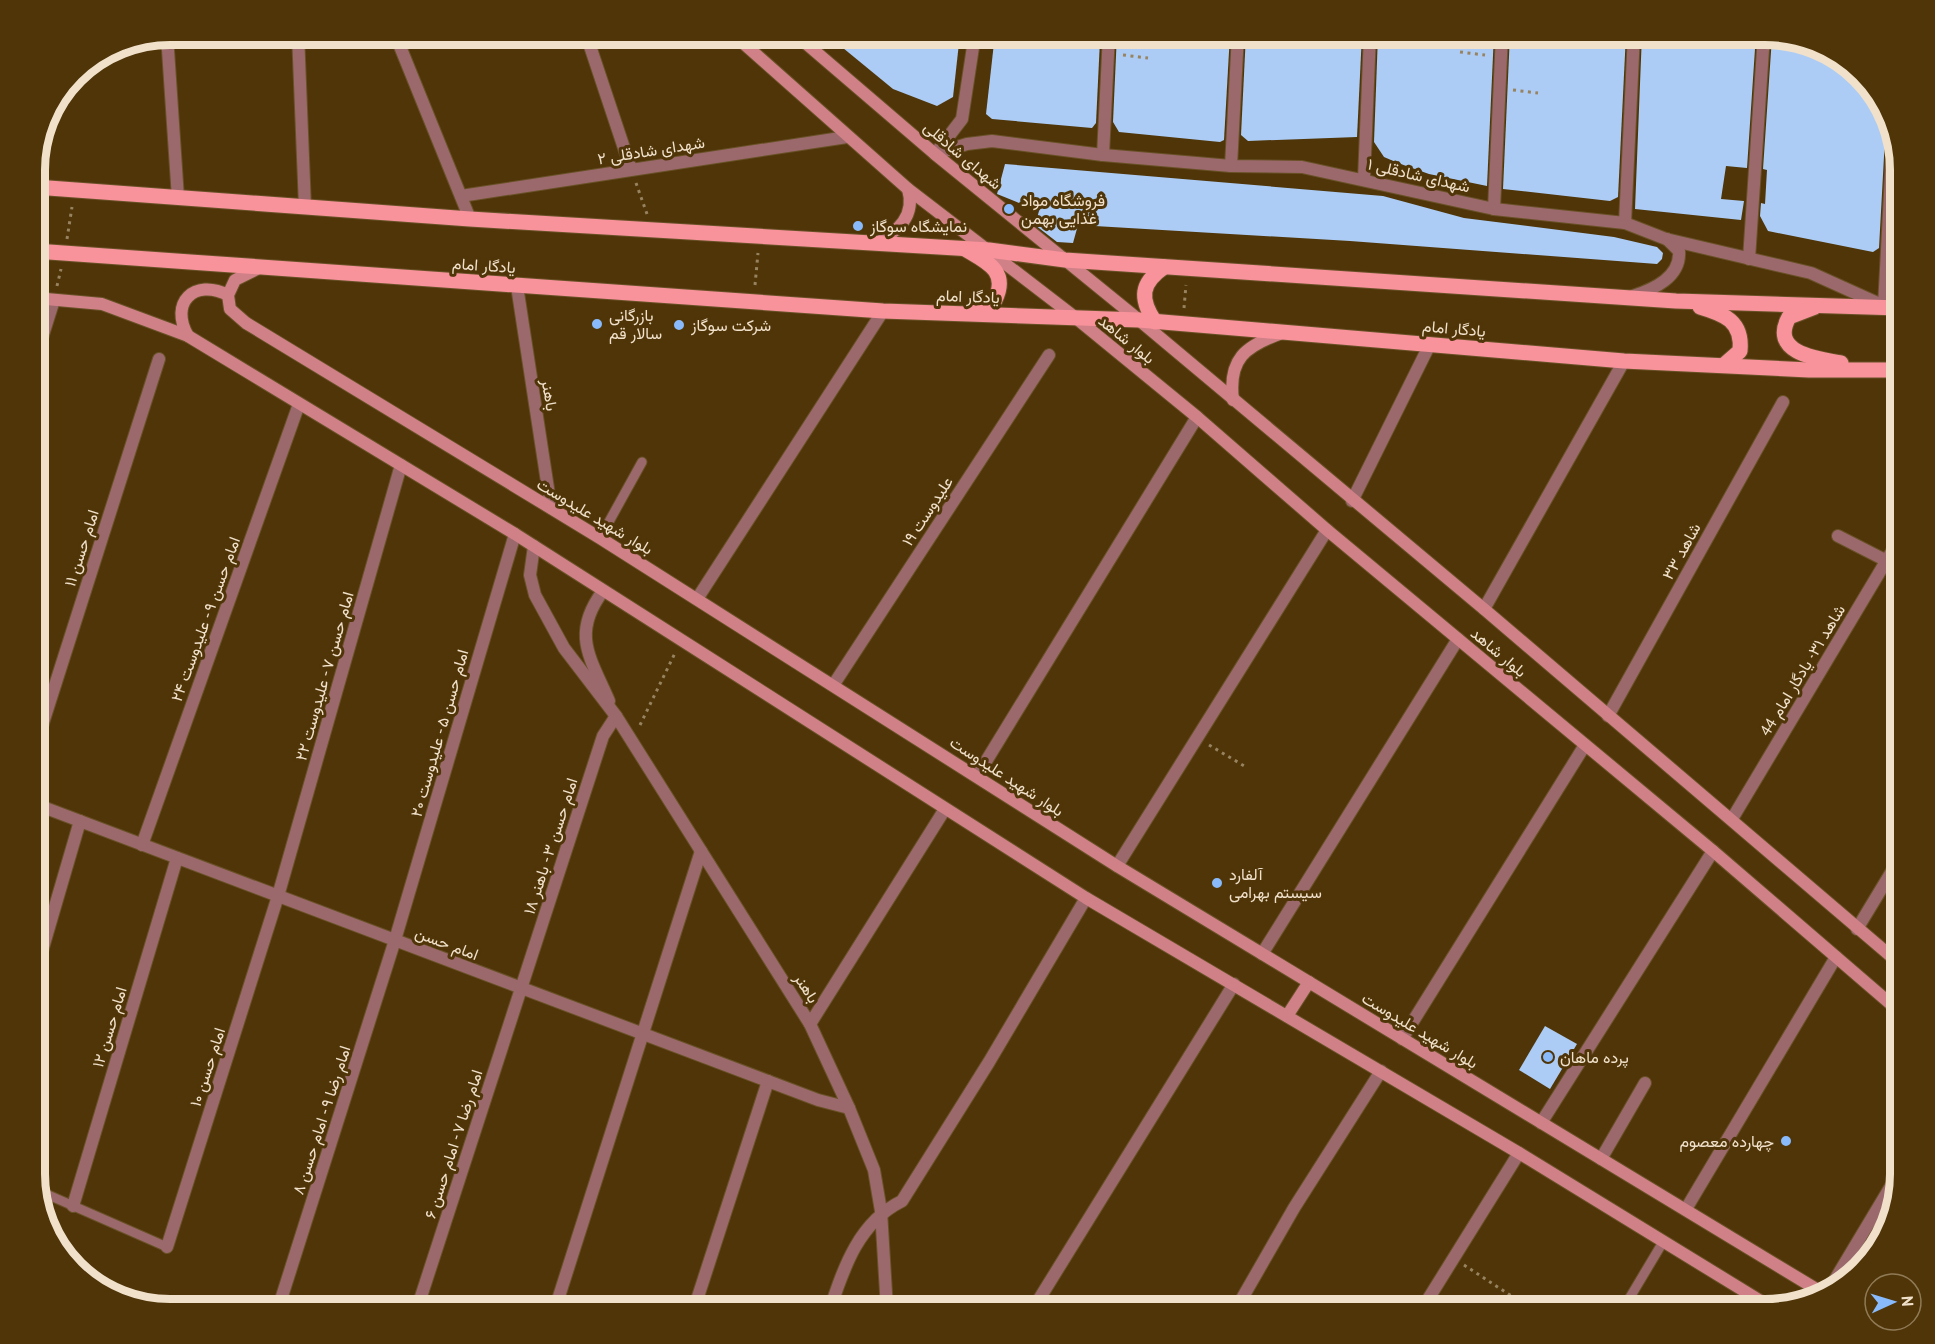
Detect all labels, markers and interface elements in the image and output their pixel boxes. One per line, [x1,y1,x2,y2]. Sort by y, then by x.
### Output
street label: شهدای شادقلی [919,117,1006,194]
street label: شهدای شادقلی ۲ [596,132,706,169]
street label: شهدای شادقلی ۱ [1366,154,1472,197]
place label: فروشگاه مواد غذایی بهمن [1021,190,1105,229]
marker: فروشگاه مواد غذایی بهمن [1002,202,1016,216]
place label: نمایشگاه سوگاز [869,216,967,237]
marker: نمایشگاه سوگاز [851,219,865,233]
street label: یادگار امام [451,253,516,278]
street label: یادگار امام [936,285,1000,308]
place label: بازرگانی سالار قم [609,305,662,344]
street label: بلوار شاهد [1094,310,1159,369]
place label: شرکت سوگاز [690,315,771,336]
street label: یادگار امام [1421,315,1487,342]
marker: بازرگانی سالار قم [590,317,604,331]
marker: شرکت سوگاز [672,318,686,332]
street label: باهنر [537,377,562,412]
street label: علیدوست ۱۹ [897,472,958,550]
street label: بلوار شهید علیدوست [533,473,657,559]
street label: امام حسن ۱۱ [59,507,104,589]
street label: شاهد ۳۳ [1657,519,1705,583]
street label: امام حسن ۹ - علیدوست ۲۴ [166,534,245,704]
street label: امام حسن ۷ - علیدوست ۲۲ [290,589,359,763]
street label: شاهد ۳۱- یادگار امام 44 [1755,601,1850,740]
street label: بلوار شاهد [1466,623,1531,682]
street label: امام حسن ۵ - علیدوست ۲۰ [406,647,473,819]
street label: بلوار شهید علیدوست [946,732,1068,821]
street label: امام حسن ۳ - باهنر ۱۸ [518,775,582,917]
place label: آلفارد سیستم بهرامی [1229,864,1322,903]
marker: آلفارد سیستم بهرامی [1210,876,1224,890]
street label: امام حسن [412,922,481,965]
street label: باهنر [789,968,824,1007]
street label: امام حسن ۱۲ [87,984,132,1070]
street label: بلوار شهید علیدوست [1358,987,1482,1073]
street label: امام حسن ۱۰ [185,1025,230,1109]
street label: امام رضا ۹ - امام حسن ۸ [287,1043,355,1197]
place label: پرده ماهان [1560,1047,1629,1069]
marker: پرده ماهان [1541,1050,1555,1064]
street label: امام رضا ۷ - امام حسن ۶ [419,1067,487,1221]
place label: چهارده معصوم [1679,1131,1774,1153]
marker: چهارده معصوم [1779,1134,1793,1148]
north arrow [1863,1272,1923,1332]
text: N [1898,1295,1918,1307]

